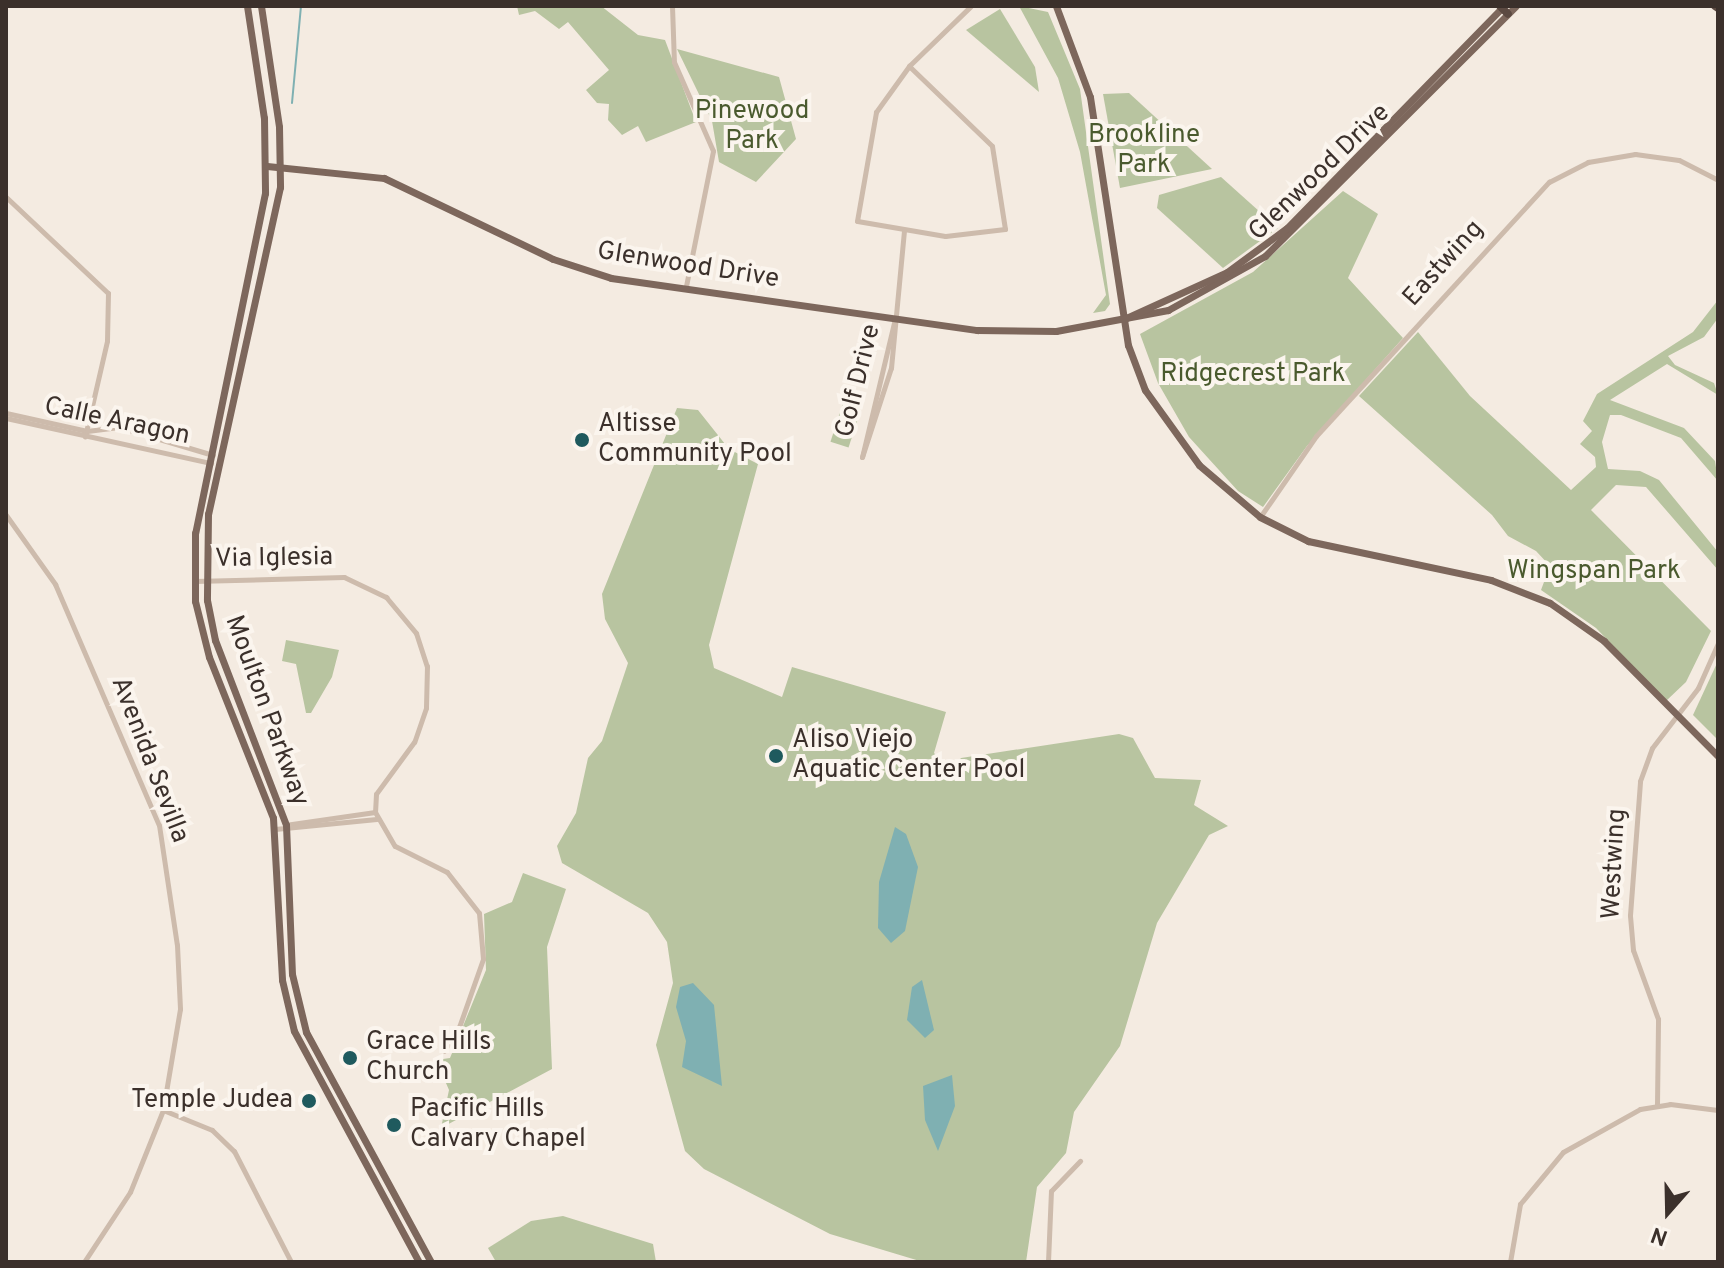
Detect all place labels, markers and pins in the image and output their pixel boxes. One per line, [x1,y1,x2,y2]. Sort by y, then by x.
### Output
place label: Altisse Community Pool [598,409,792,470]
marker: Altisse Community Pool [573,431,591,449]
place label: Aliso Viejo Aquatic Center Pool [792,725,1025,786]
marker: Aliso Viejo Aquatic Center Pool [767,747,785,765]
place label: Grace Hills Church [366,1027,491,1088]
marker: Grace Hills Church [341,1049,359,1067]
place label: Temple Judea [131,1085,293,1117]
marker: Temple Judea [300,1092,318,1110]
place label: Pacific Hills Calvary Chapel [410,1094,586,1156]
marker: Pacific Hills Calvary Chapel [385,1116,403,1134]

